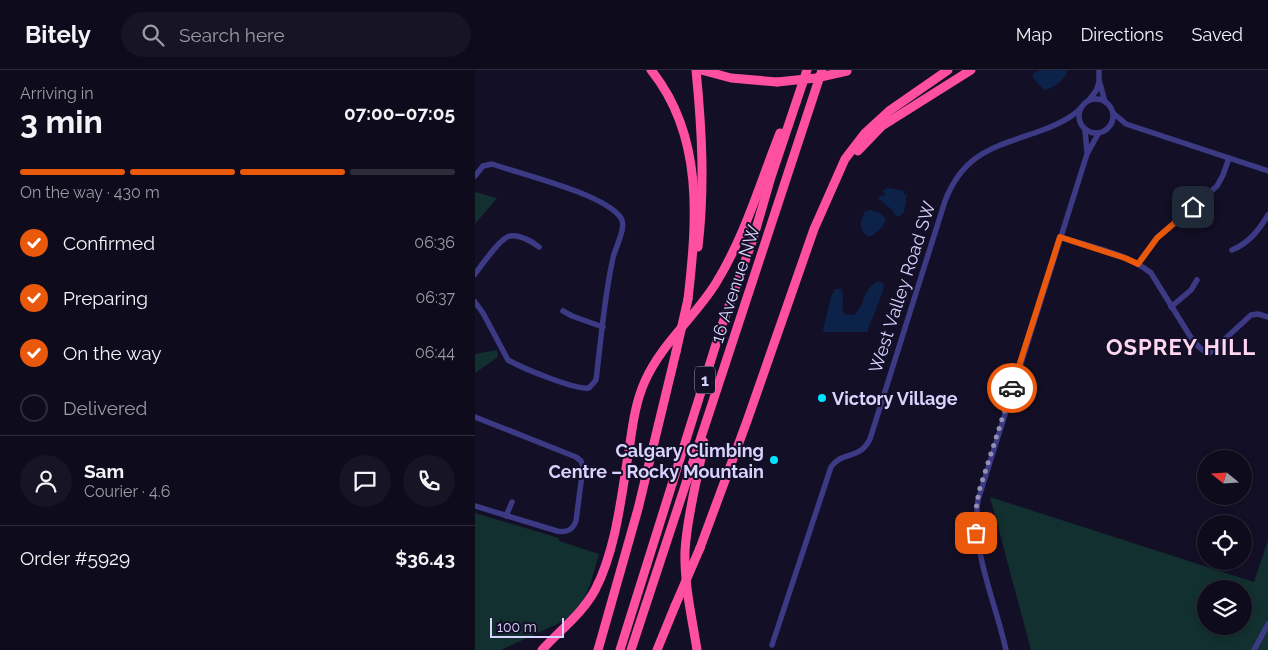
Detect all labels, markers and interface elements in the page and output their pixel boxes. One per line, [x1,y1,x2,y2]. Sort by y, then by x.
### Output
search box [121,12,471,57]
text: Bitely [25,20,91,49]
icon: search [139,21,167,49]
text: Search here [179,24,285,46]
text: Map [1016,24,1052,45]
text: Directions [1080,24,1164,45]
text: Saved [1192,24,1243,45]
text: Arriving in [20,84,94,103]
text: 07:00–07:05 [344,102,455,124]
text: 3 min [20,103,103,140]
text: On the way · 430 m [20,183,160,202]
pin [1172,186,1214,228]
icon: home [1179,193,1207,221]
street label: West Valley Road SW [864,198,940,375]
street label: 16 Avenue NW [706,222,764,346]
icon: check [20,229,48,257]
text: Confirmed [63,232,155,254]
text: 06:36 [414,233,455,252]
icon: check [20,284,48,312]
text: Preparing [63,287,148,309]
text: 06:37 [416,288,455,307]
district label: OSPREY HILL [1106,334,1256,360]
icon: check [20,339,48,367]
text: On the way [63,342,162,364]
text: 06:44 [415,343,455,362]
courier [987,363,1037,413]
road number: 1 [695,366,715,394]
icon: car [998,374,1026,402]
place label: Victory Village [832,388,958,409]
marker: Victory Village [816,392,828,404]
text: Delivered [63,397,147,419]
place label: Calgary Climbing Centre – Rocky Mountain [549,440,764,482]
north arrow [1197,450,1253,505]
map controls [1197,450,1252,635]
marker: Calgary Climbing Centre – Rocky Mountain [768,454,780,466]
button: person [20,455,72,507]
button: chat [339,455,391,507]
button: phone [403,455,455,507]
text: Sam [84,460,124,482]
text: Courier · 4.6 [84,482,170,501]
pin [955,512,997,554]
button: locate [1197,515,1252,570]
icon: bag [962,519,990,547]
text: Order #5929 [20,547,130,569]
text: $36.43 [395,547,455,569]
button: layers [1197,580,1252,635]
scale bar [490,615,564,638]
text: 100 m [497,619,537,635]

